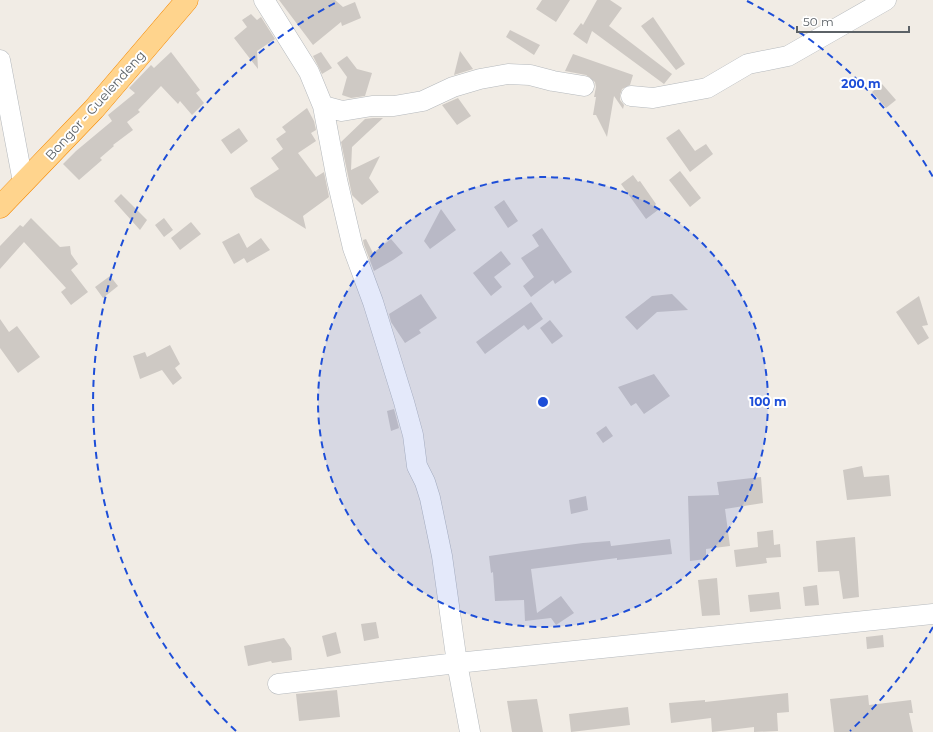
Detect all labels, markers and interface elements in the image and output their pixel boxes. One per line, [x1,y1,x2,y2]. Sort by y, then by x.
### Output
scale bar [797,8,909,34]
text: 50 m [803,14,834,29]
street label: Bongor - Guelendeng [42,47,148,163]
text: 200 m [841,76,881,91]
text: 100 m [750,394,786,409]
centre of rings [536,395,550,409]

